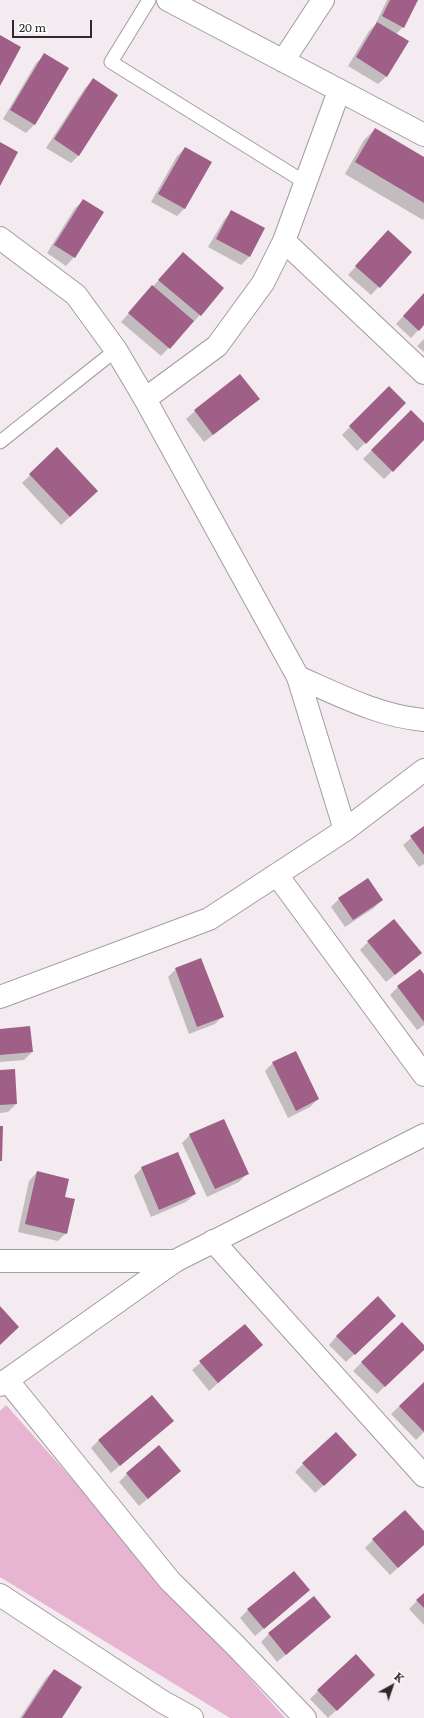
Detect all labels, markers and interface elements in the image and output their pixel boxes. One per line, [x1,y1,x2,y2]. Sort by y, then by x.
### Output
scale bar [14,12,94,38]
text: 20 m [19,18,46,36]
north arrow [372,1666,412,1706]
text: K [391,1668,408,1686]

